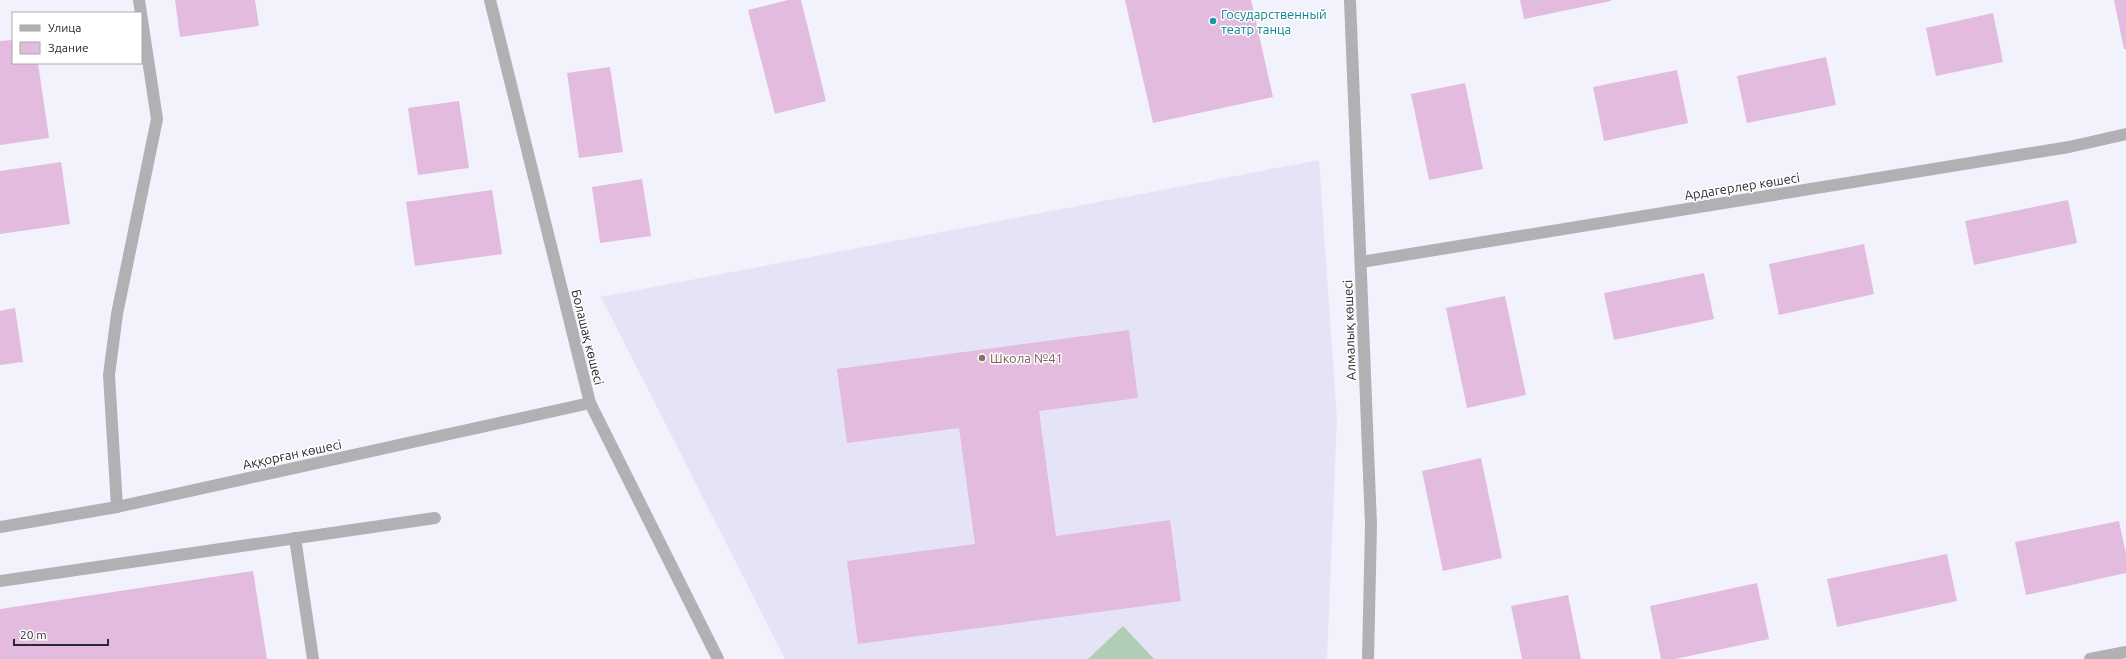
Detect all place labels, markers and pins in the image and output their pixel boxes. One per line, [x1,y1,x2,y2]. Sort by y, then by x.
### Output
place label: Государственный театр танца [1221,7,1327,36]
marker: Государственный театр танца [1208,16,1218,26]
place label: Школа №41 [990,351,1063,365]
marker: Школа №41 [977,353,987,363]

